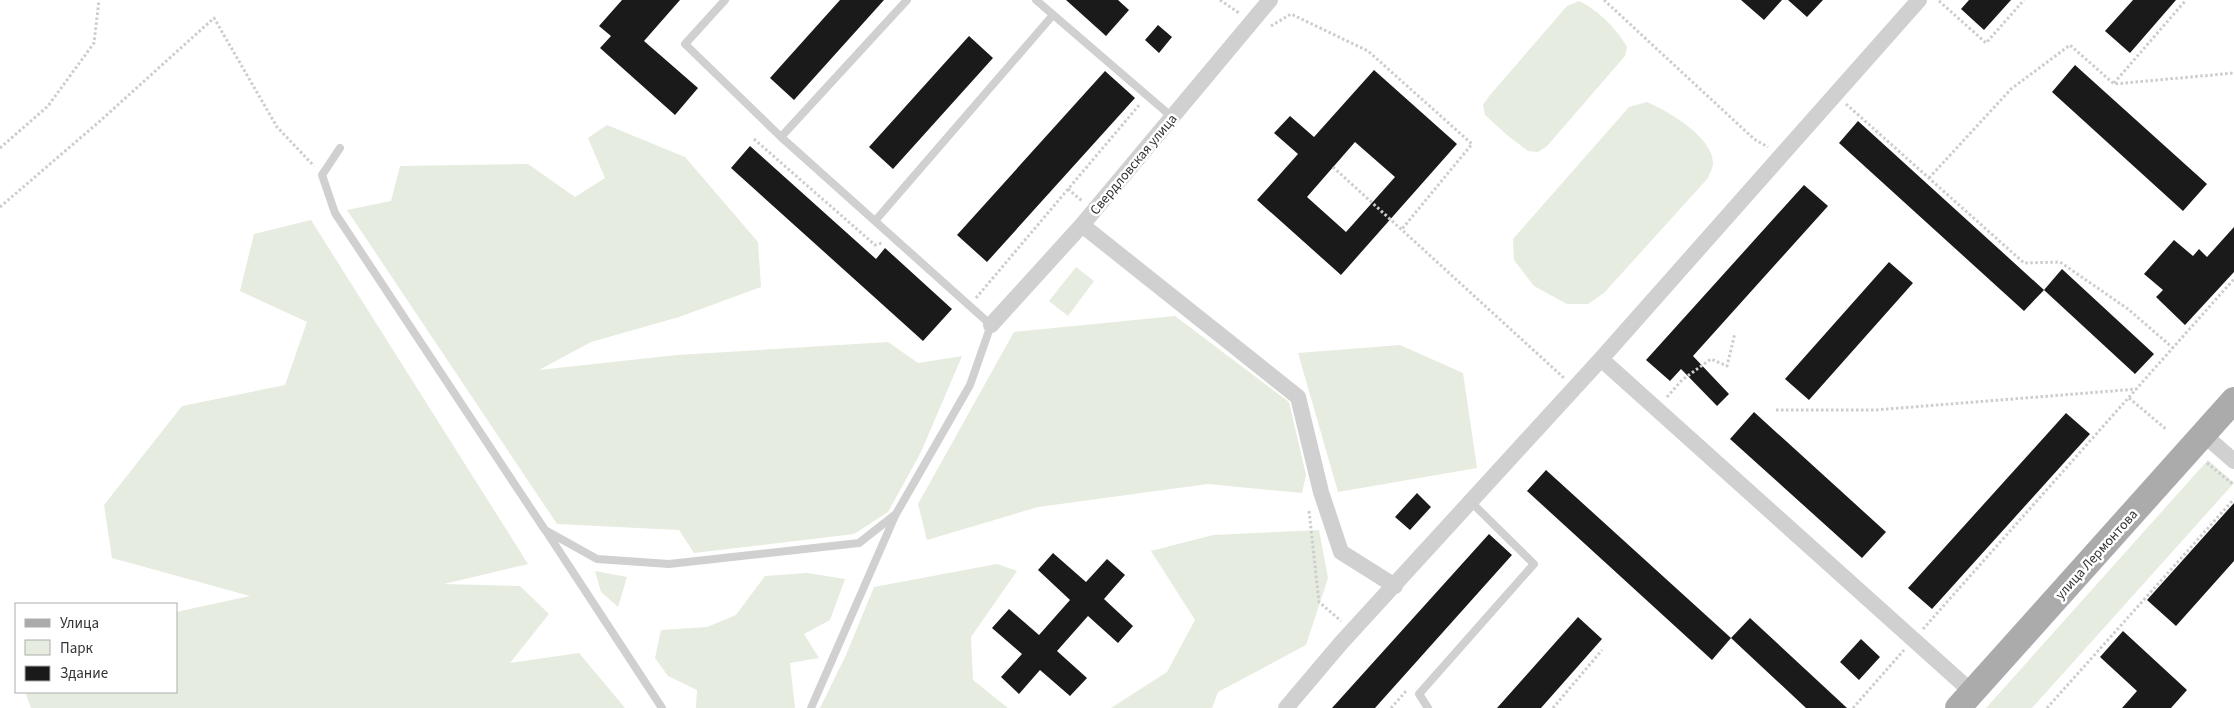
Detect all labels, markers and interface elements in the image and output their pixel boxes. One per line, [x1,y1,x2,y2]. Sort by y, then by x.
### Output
street label: Свердловская улица [1085,110,1182,220]
street label: улица Лермонтова [2051,505,2143,604]
legend [15,603,178,693]
text: Улица [60,613,99,634]
text: Парк [60,638,94,659]
text: Здание [60,663,108,684]

